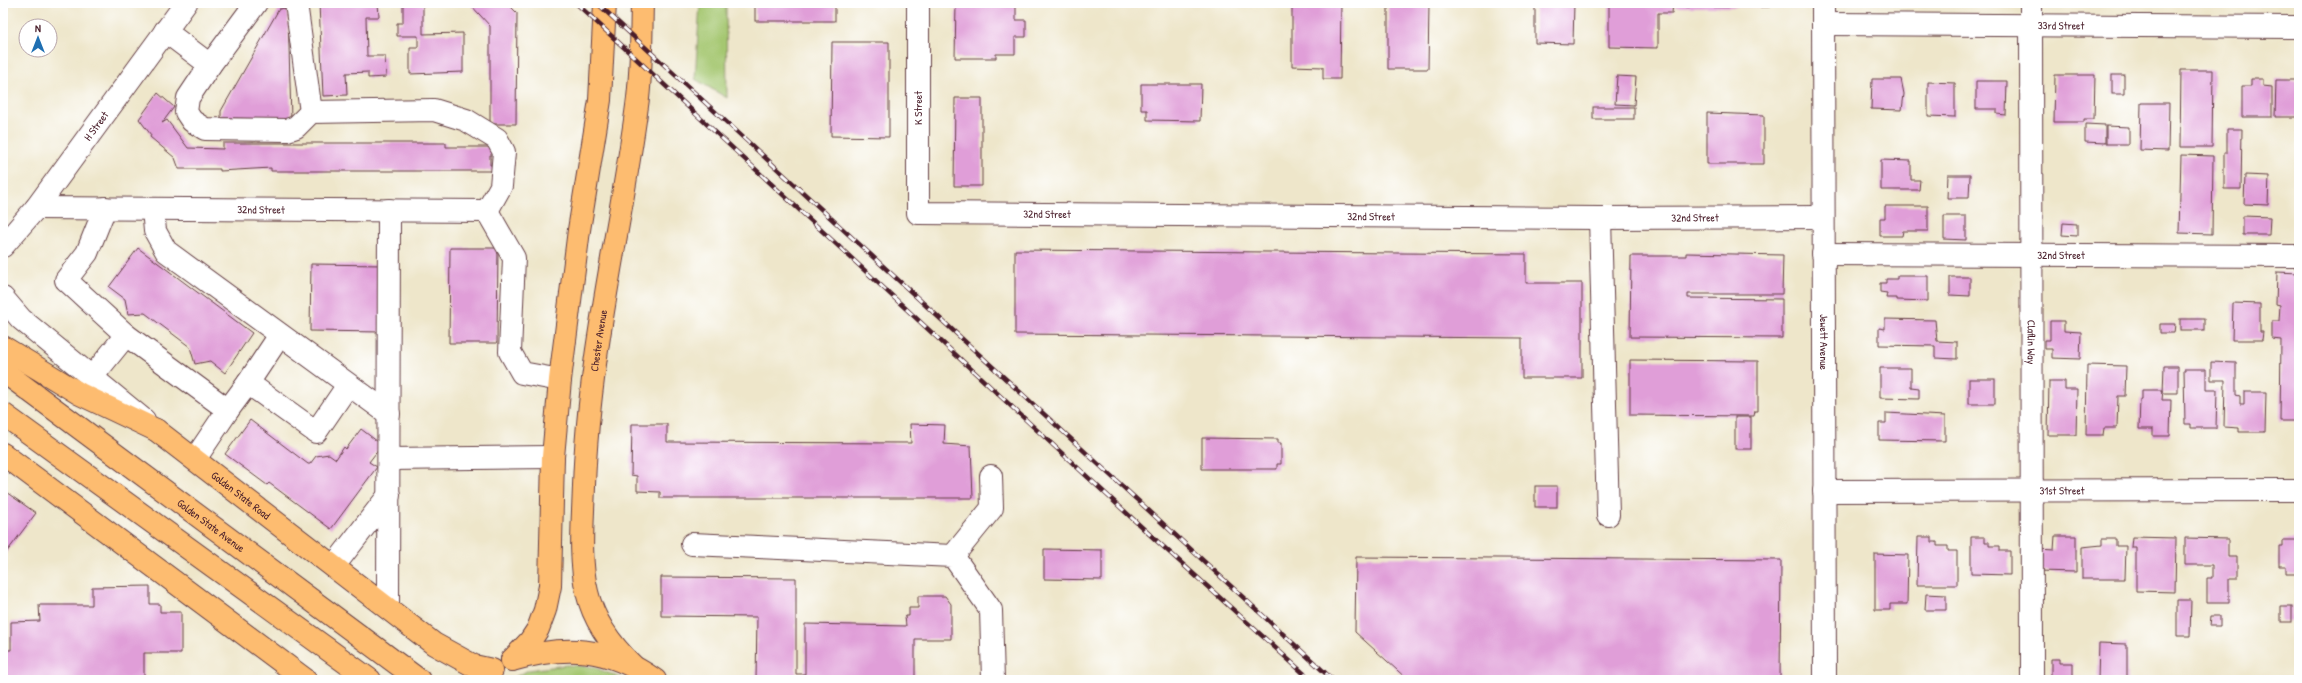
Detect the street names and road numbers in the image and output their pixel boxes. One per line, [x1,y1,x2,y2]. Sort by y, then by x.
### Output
street label: 33rd Street [2038,18,2085,33]
street label: K Street [911,91,925,125]
street label: H Street [81,108,112,144]
street label: 32nd Street [237,202,285,217]
street label: 32nd Street [1023,207,1071,221]
street label: 32nd Street [1347,209,1395,223]
street label: 32nd Street [1671,210,1719,225]
street label: 32nd Street [2037,248,2085,262]
street label: Chester Avenue [587,308,610,372]
street label: Jewett Avenue [1817,314,1831,371]
street label: Claflin Way [2024,320,2039,365]
street label: Golden State Road [208,468,274,523]
street label: 31st Street [2039,483,2085,498]
street label: Golden State Avenue [174,496,248,555]

